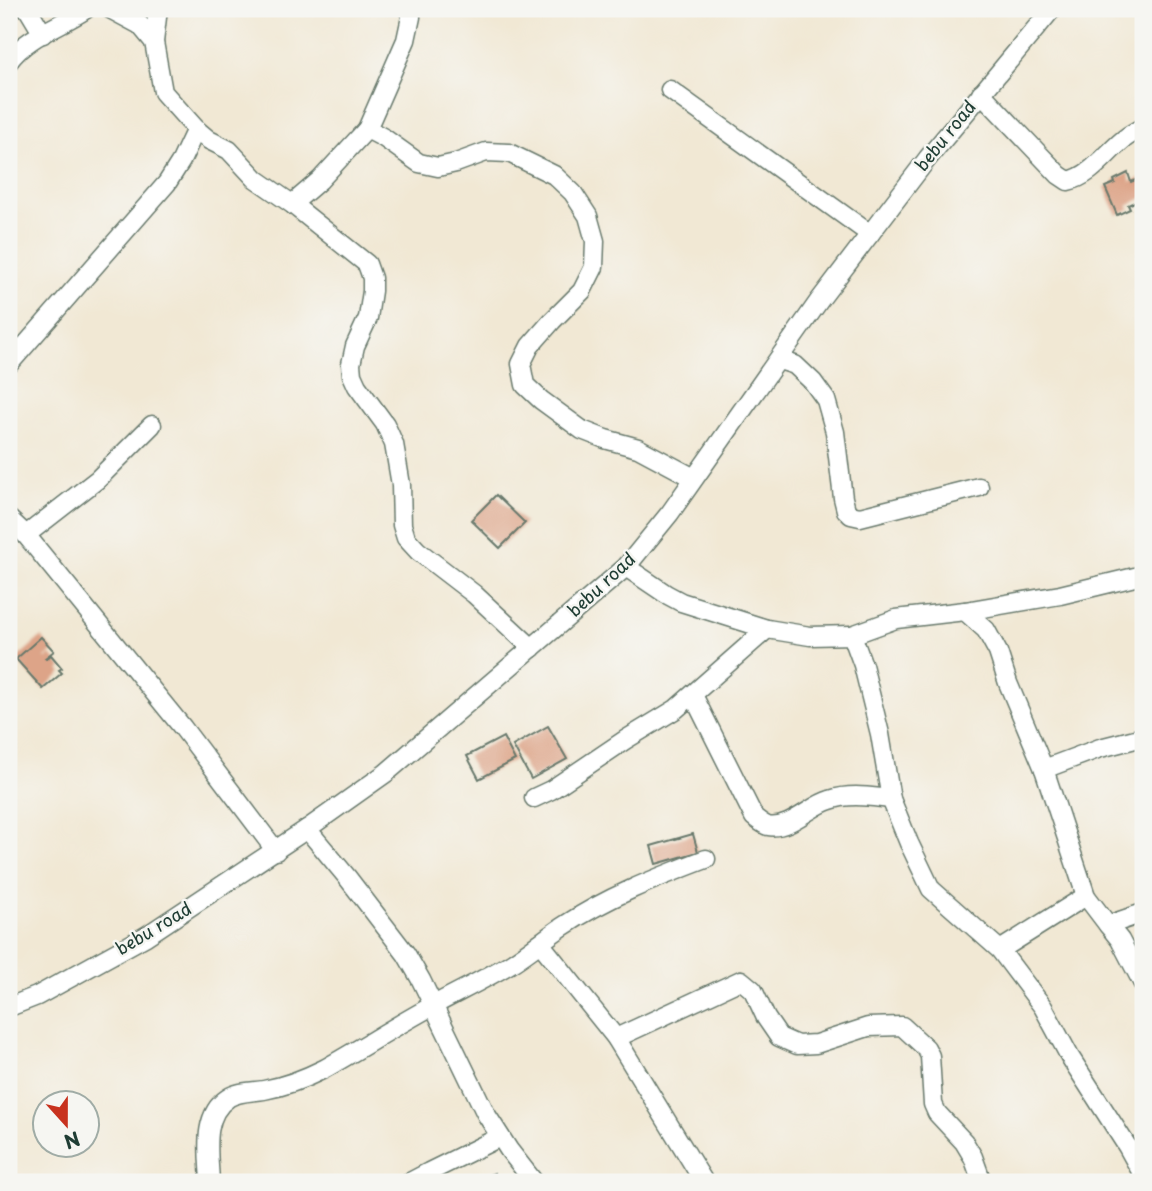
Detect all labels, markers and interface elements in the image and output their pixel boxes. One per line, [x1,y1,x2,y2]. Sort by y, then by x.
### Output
street label: bebu road [908,94,982,176]
street label: bebu road [561,545,641,623]
street label: bebu road [110,894,196,961]
north arrow [32,1090,102,1160]
text: N [60,1125,84,1157]

